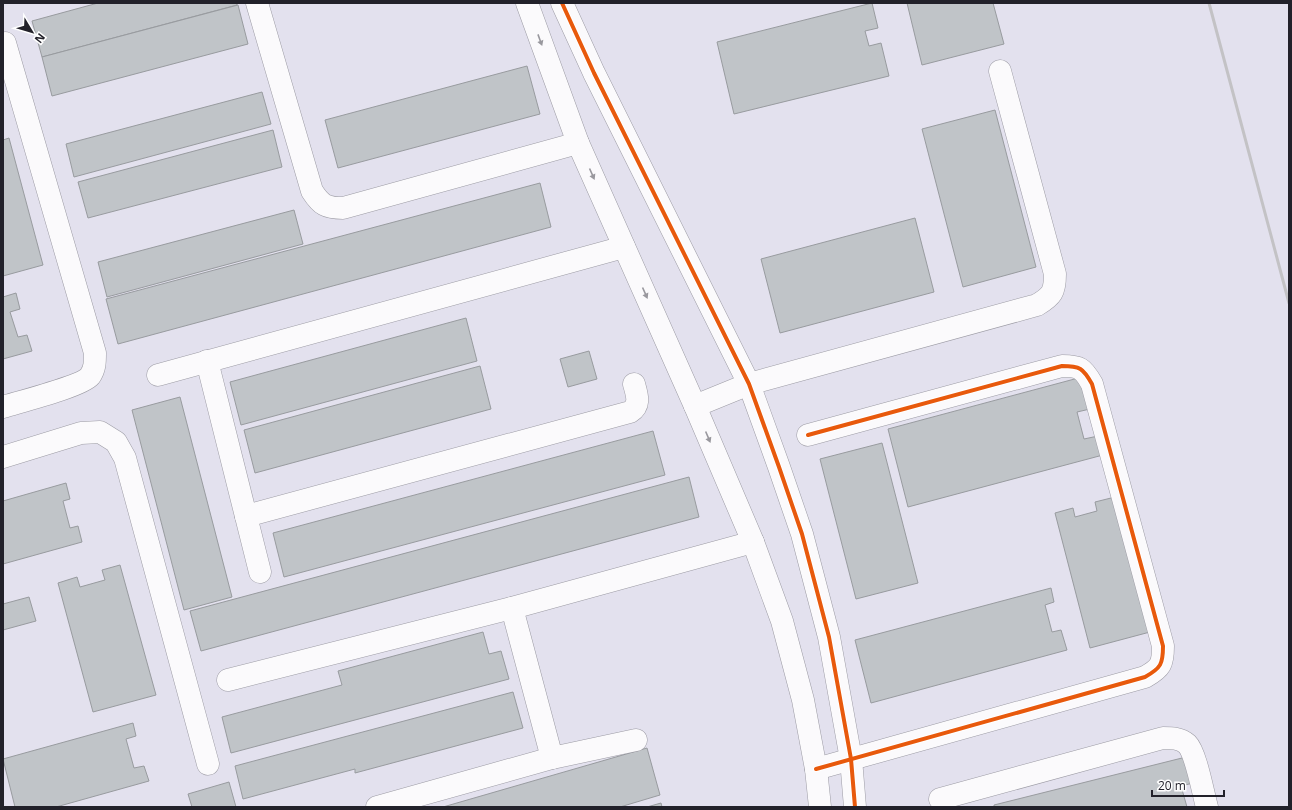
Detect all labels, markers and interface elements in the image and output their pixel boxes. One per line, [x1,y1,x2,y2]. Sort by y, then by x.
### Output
north arrow [12,12,52,52]
text: N [32,30,49,47]
one-way arrow [538,34,544,46]
one-way arrow [589,168,595,180]
one-way arrow [642,287,648,299]
one-way arrow [705,432,711,443]
scale bar [1152,772,1224,798]
text: 20 m [1158,777,1186,794]

